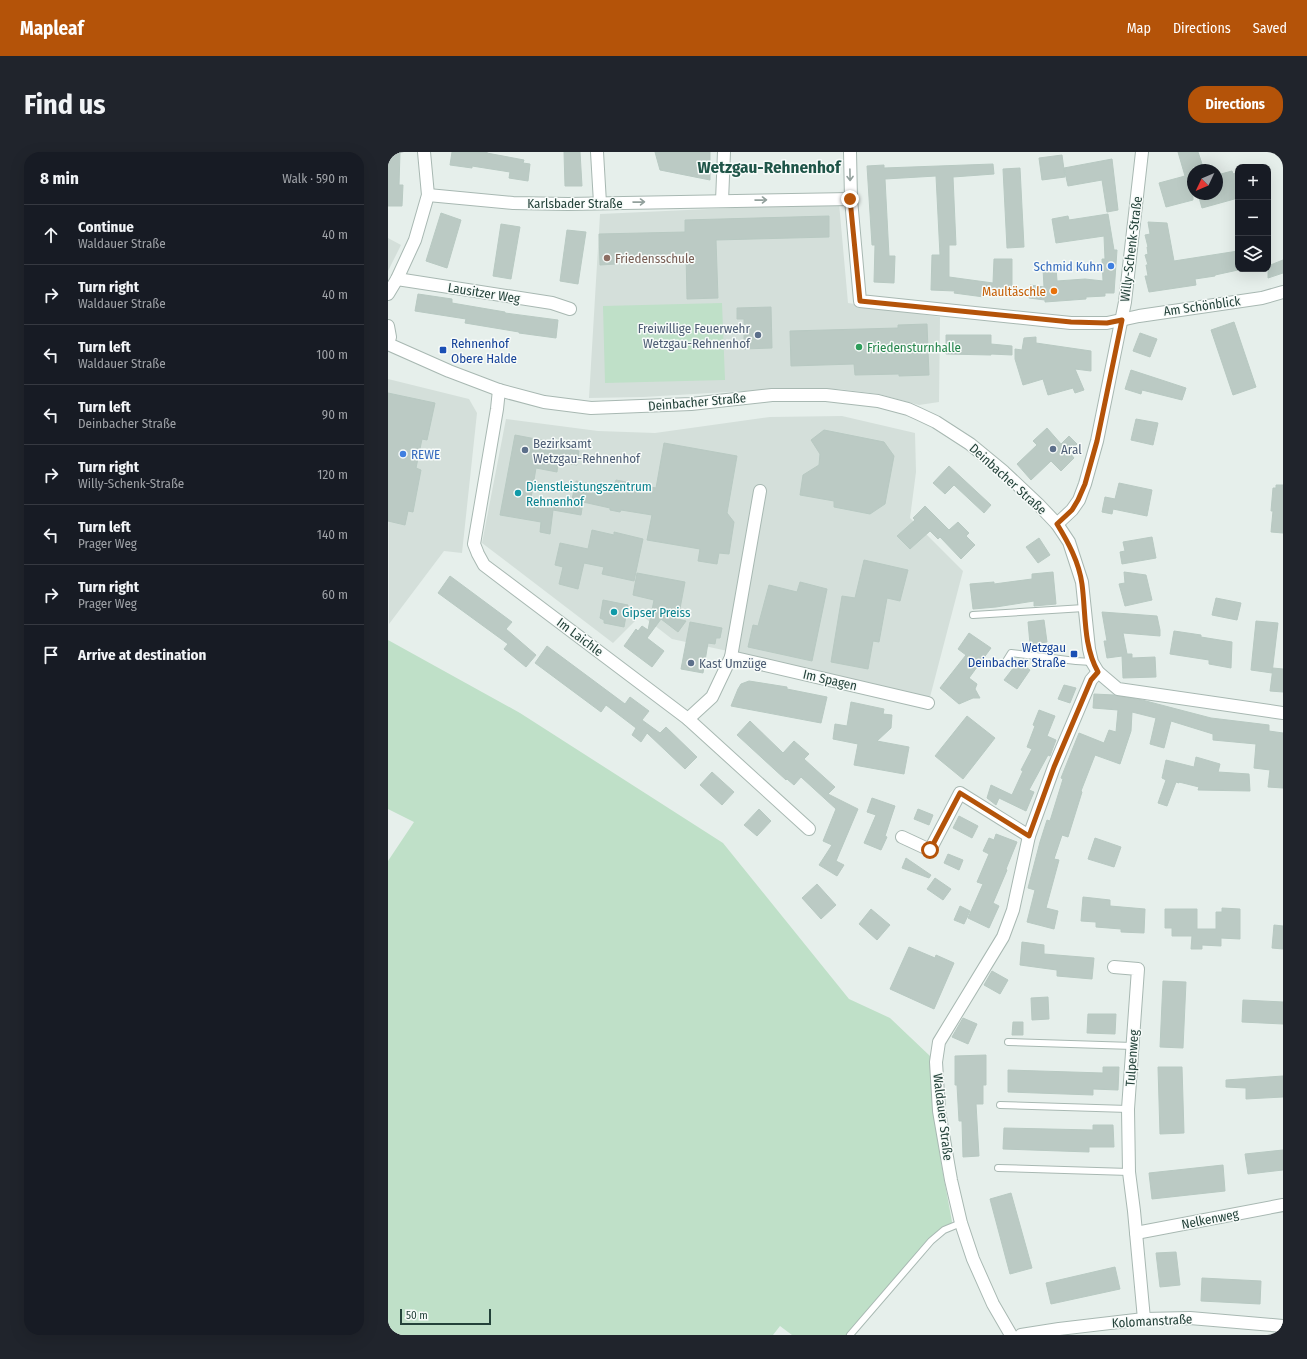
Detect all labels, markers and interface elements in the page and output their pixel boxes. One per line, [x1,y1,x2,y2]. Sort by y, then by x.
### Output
text: Mapleaf [20,17,84,40]
text: Map [1127,20,1151,37]
text: Directions [1173,20,1231,37]
text: Saved [1253,20,1287,37]
button: Directions [1188,86,1283,123]
text: Find us [24,88,106,121]
district label: Wetzgau-Rehnenhof [697,157,842,178]
north arrow [1187,164,1223,200]
map controls [1235,164,1271,272]
button: + [1235,164,1271,200]
text: 8 min [40,168,79,189]
one-way arrow [846,168,854,181]
text: Walk · 590 m [282,171,348,186]
route end [841,190,859,208]
street label: Willy-Schenk-Straße [1117,195,1145,303]
street label: Karlsbader Straße [527,196,623,211]
one-way arrow [754,196,767,204]
one-way arrow [632,198,645,206]
button: − [1235,200,1271,236]
text: Continue [78,218,134,236]
icon: ahead [40,224,62,246]
text: 40 m [322,227,348,242]
text: Waldauer Straße [78,236,166,251]
button: layers [1235,236,1271,272]
place label: Friedensschule [615,251,695,266]
marker: Friedensschule [602,253,612,263]
place label: Schmid Kuhn [1034,259,1103,274]
marker: Schmid Kuhn [1106,261,1116,271]
text: Turn right [78,278,139,296]
street label: Lausitzer Weg [447,280,522,306]
icon: right [40,284,62,306]
place label: Maultäschle [982,284,1046,299]
marker: Maultäschle [1049,286,1059,296]
text: 40 m [322,287,348,302]
street label: Am Schönblick [1162,293,1242,319]
text: Waldauer Straße [78,296,166,311]
place label: Freiwillige Feuerwehr Wetzgau-Rehnenhof [638,321,751,351]
marker: Freiwillige Feuerwehr Wetzgau-Rehnenhof [753,330,763,340]
place label: Rehnenhof Obere Halde [451,336,517,366]
text: Turn left [78,338,131,356]
place label: Friedensturnhalle [867,340,961,355]
marker: Friedensturnhalle [854,342,864,352]
icon: left [40,344,62,366]
marker: Rehnenhof Obere Halde [438,345,448,355]
text: 100 m [316,347,348,362]
text: Waldauer Straße [78,356,166,371]
street label: Deinbacher Straße [647,390,747,414]
text: Turn left [78,398,131,416]
icon: left [40,404,62,426]
text: 90 m [322,407,348,422]
text: Deinbacher Straße [78,416,176,431]
place label: Bezirksamt Wetzgau-Rehnenhof [533,436,641,466]
street label: Deinbacher Straße [966,441,1050,517]
place label: Aral [1061,442,1082,457]
marker: Aral [1048,444,1058,454]
marker: Bezirksamt Wetzgau-Rehnenhof [520,445,530,455]
place label: REWE [411,447,440,462]
marker: REWE [398,449,408,459]
text: Turn right [78,458,139,476]
icon: right [40,464,62,486]
text: 120 m [317,467,348,482]
text: Willy-Schenk-Straße [78,476,184,491]
place label: Dienstleistungszentrum Rehnenhof [526,479,652,509]
marker: Dienstleistungszentrum Rehnenhof [513,488,523,498]
text: Turn left [78,518,131,536]
icon: left [40,524,62,546]
text: 140 m [317,527,348,542]
text: Prager Weg [78,536,137,551]
text: Turn right [78,578,139,596]
icon: right [40,584,62,606]
text: 60 m [322,587,348,602]
text: Prager Weg [78,596,137,611]
place label: Gipser Preiss [622,605,691,620]
marker: Gipser Preiss [609,607,619,617]
street label: Im Laichle [554,615,606,659]
place label: Wetzgau Deinbacher Straße [968,640,1066,670]
icon: arrive [40,644,62,666]
text: Arrive at destination [78,646,206,664]
marker: Wetzgau Deinbacher Straße [1069,649,1079,659]
place label: Kast Umzüge [699,656,767,671]
marker: Kast Umzüge [686,658,696,668]
street label: Im Spagen [801,666,859,694]
route start [921,841,939,859]
street label: Tulpenweg [1123,1028,1142,1087]
street label: Waldauer Straße [930,1073,956,1161]
street label: Nelkenweg [1180,1206,1241,1232]
scale bar [400,1307,491,1326]
text: 50 m [406,1309,428,1322]
street label: Kolomanstraße [1111,1311,1193,1331]

